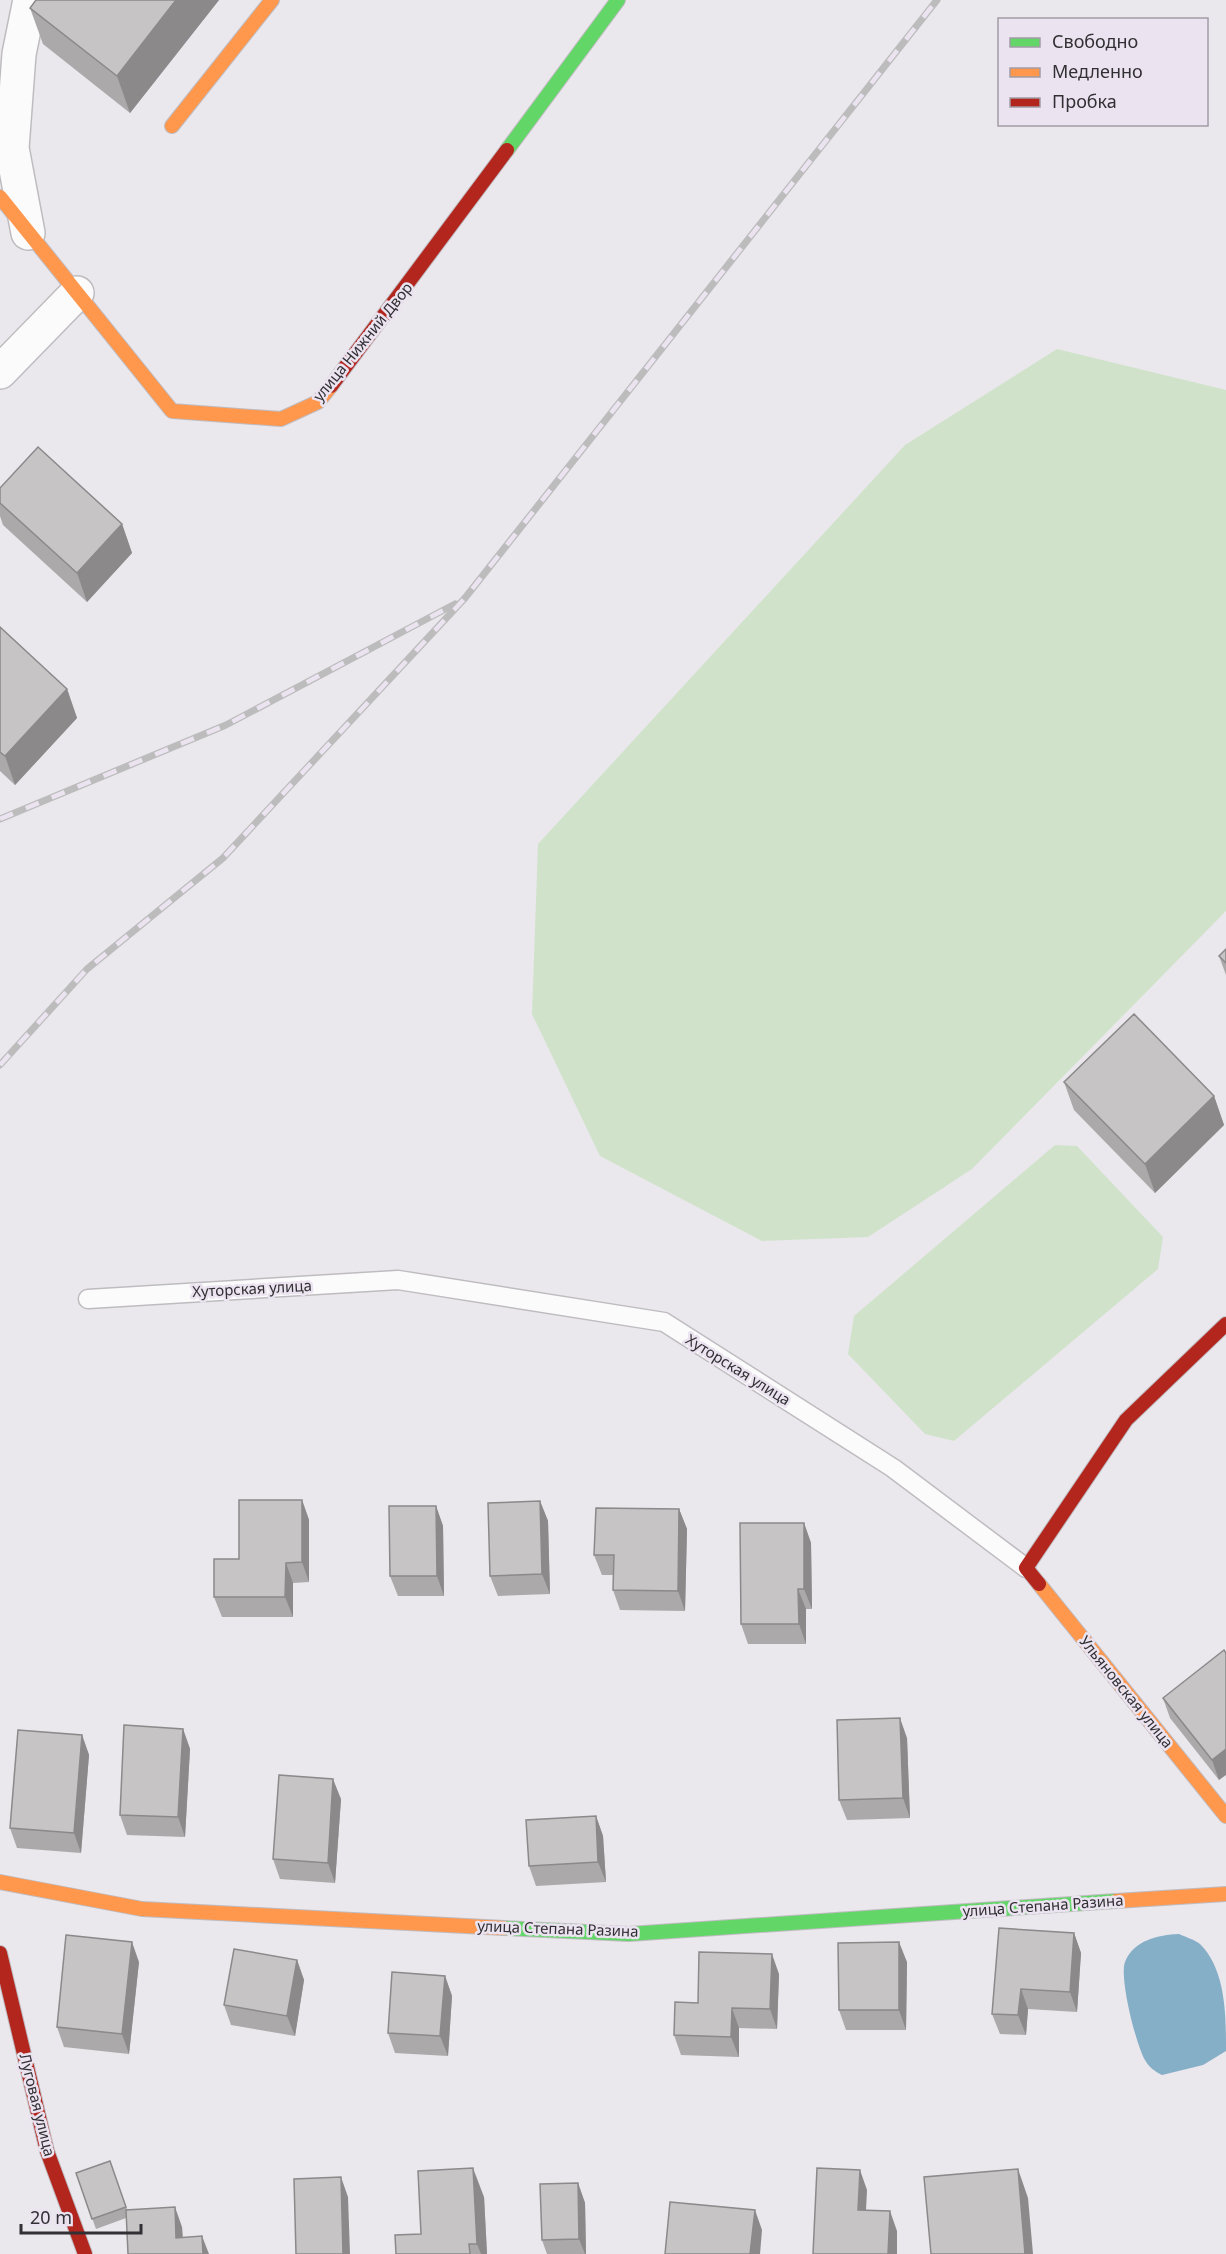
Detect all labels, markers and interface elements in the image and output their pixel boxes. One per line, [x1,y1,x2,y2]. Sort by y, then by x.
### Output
legend [998,18,1208,126]
text: Свободно [1052,29,1138,53]
text: Медленно [1052,59,1143,83]
text: Пробка [1052,89,1117,113]
street label: улица Нижний Двор [308,278,416,405]
street label: Хуторская улица [192,1275,312,1301]
street label: Хуторская улица [682,1329,795,1409]
street label: Ульяновская улица [1075,1631,1178,1752]
street label: улица Степана Разина [962,1889,1124,1921]
street label: улица Степана Разина [477,1915,639,1941]
street label: Луговая улица [16,2051,60,2158]
scale bar [21,2197,141,2235]
text: 20 m [30,2205,72,2229]

